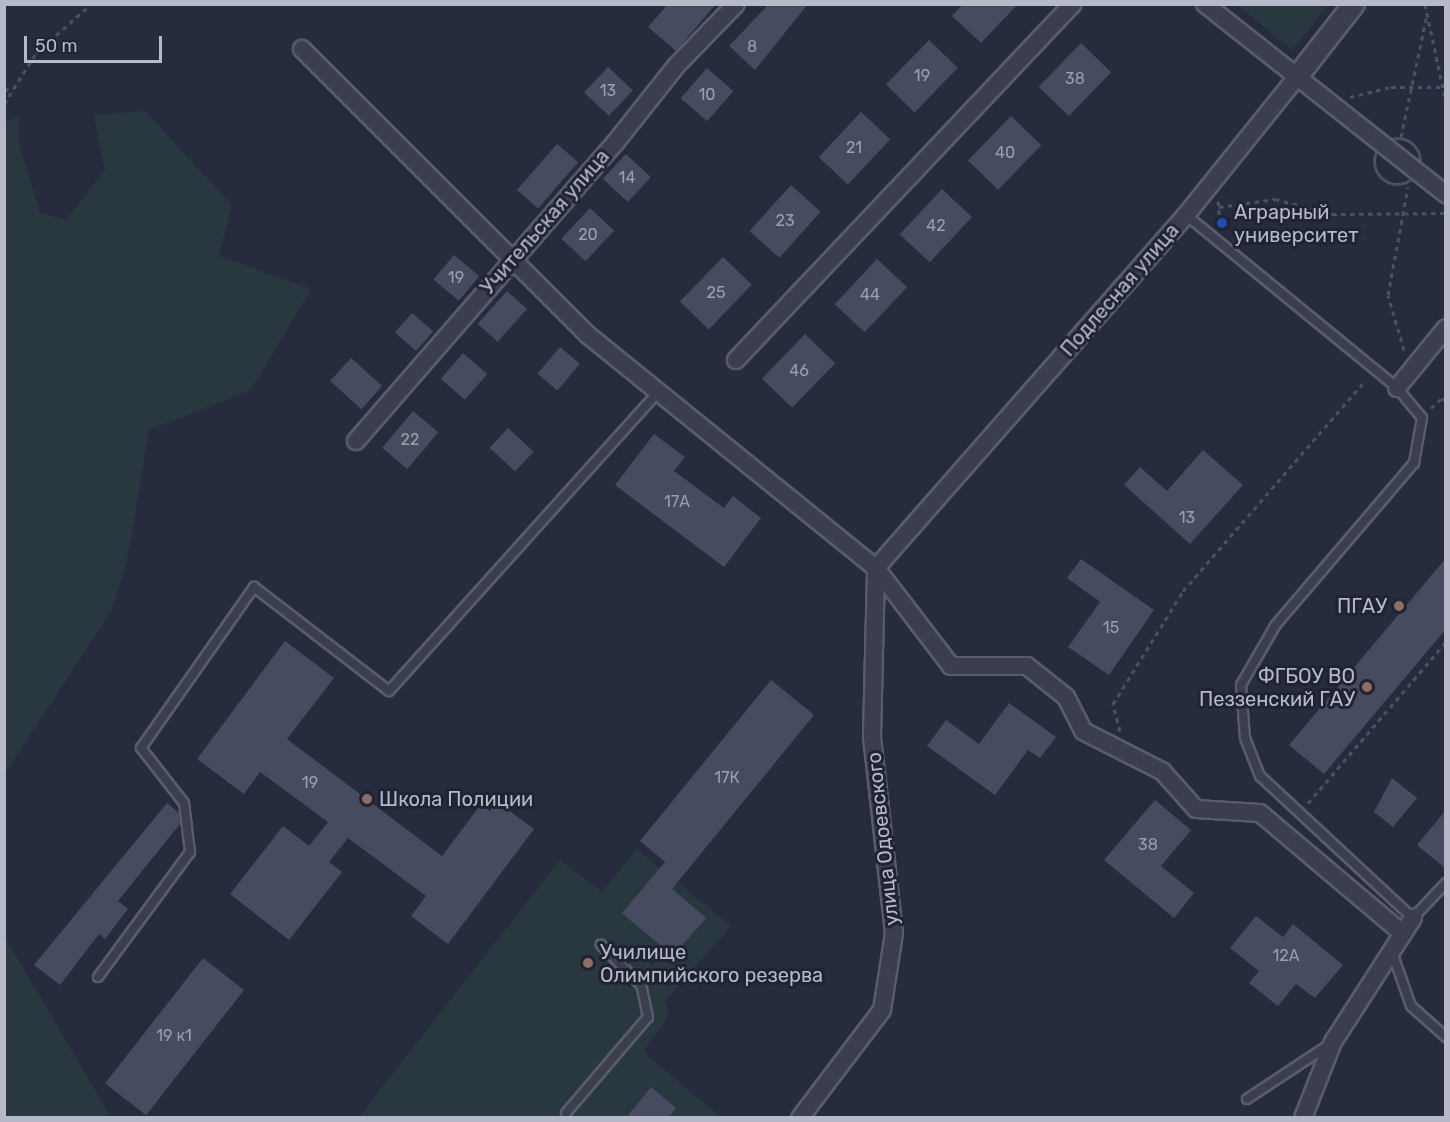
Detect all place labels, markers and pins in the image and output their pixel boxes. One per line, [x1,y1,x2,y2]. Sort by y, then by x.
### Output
place label: Аграрный университет [1234,200,1359,247]
marker: Аграрный университет [1215,216,1229,230]
place label: ПГАУ [1337,594,1387,618]
marker: ПГАУ [1392,599,1406,613]
place label: ФГБОУ ВО Пеззенский ГАУ [1199,664,1355,711]
marker: ФГБОУ ВО Пеззенский ГАУ [1360,680,1374,694]
place label: Школа Полиции [379,787,533,811]
marker: Школа Полиции [360,792,374,806]
place label: Училище Олимпийского резерва [600,940,823,987]
marker: Училище Олимпийского резерва [581,956,595,970]

